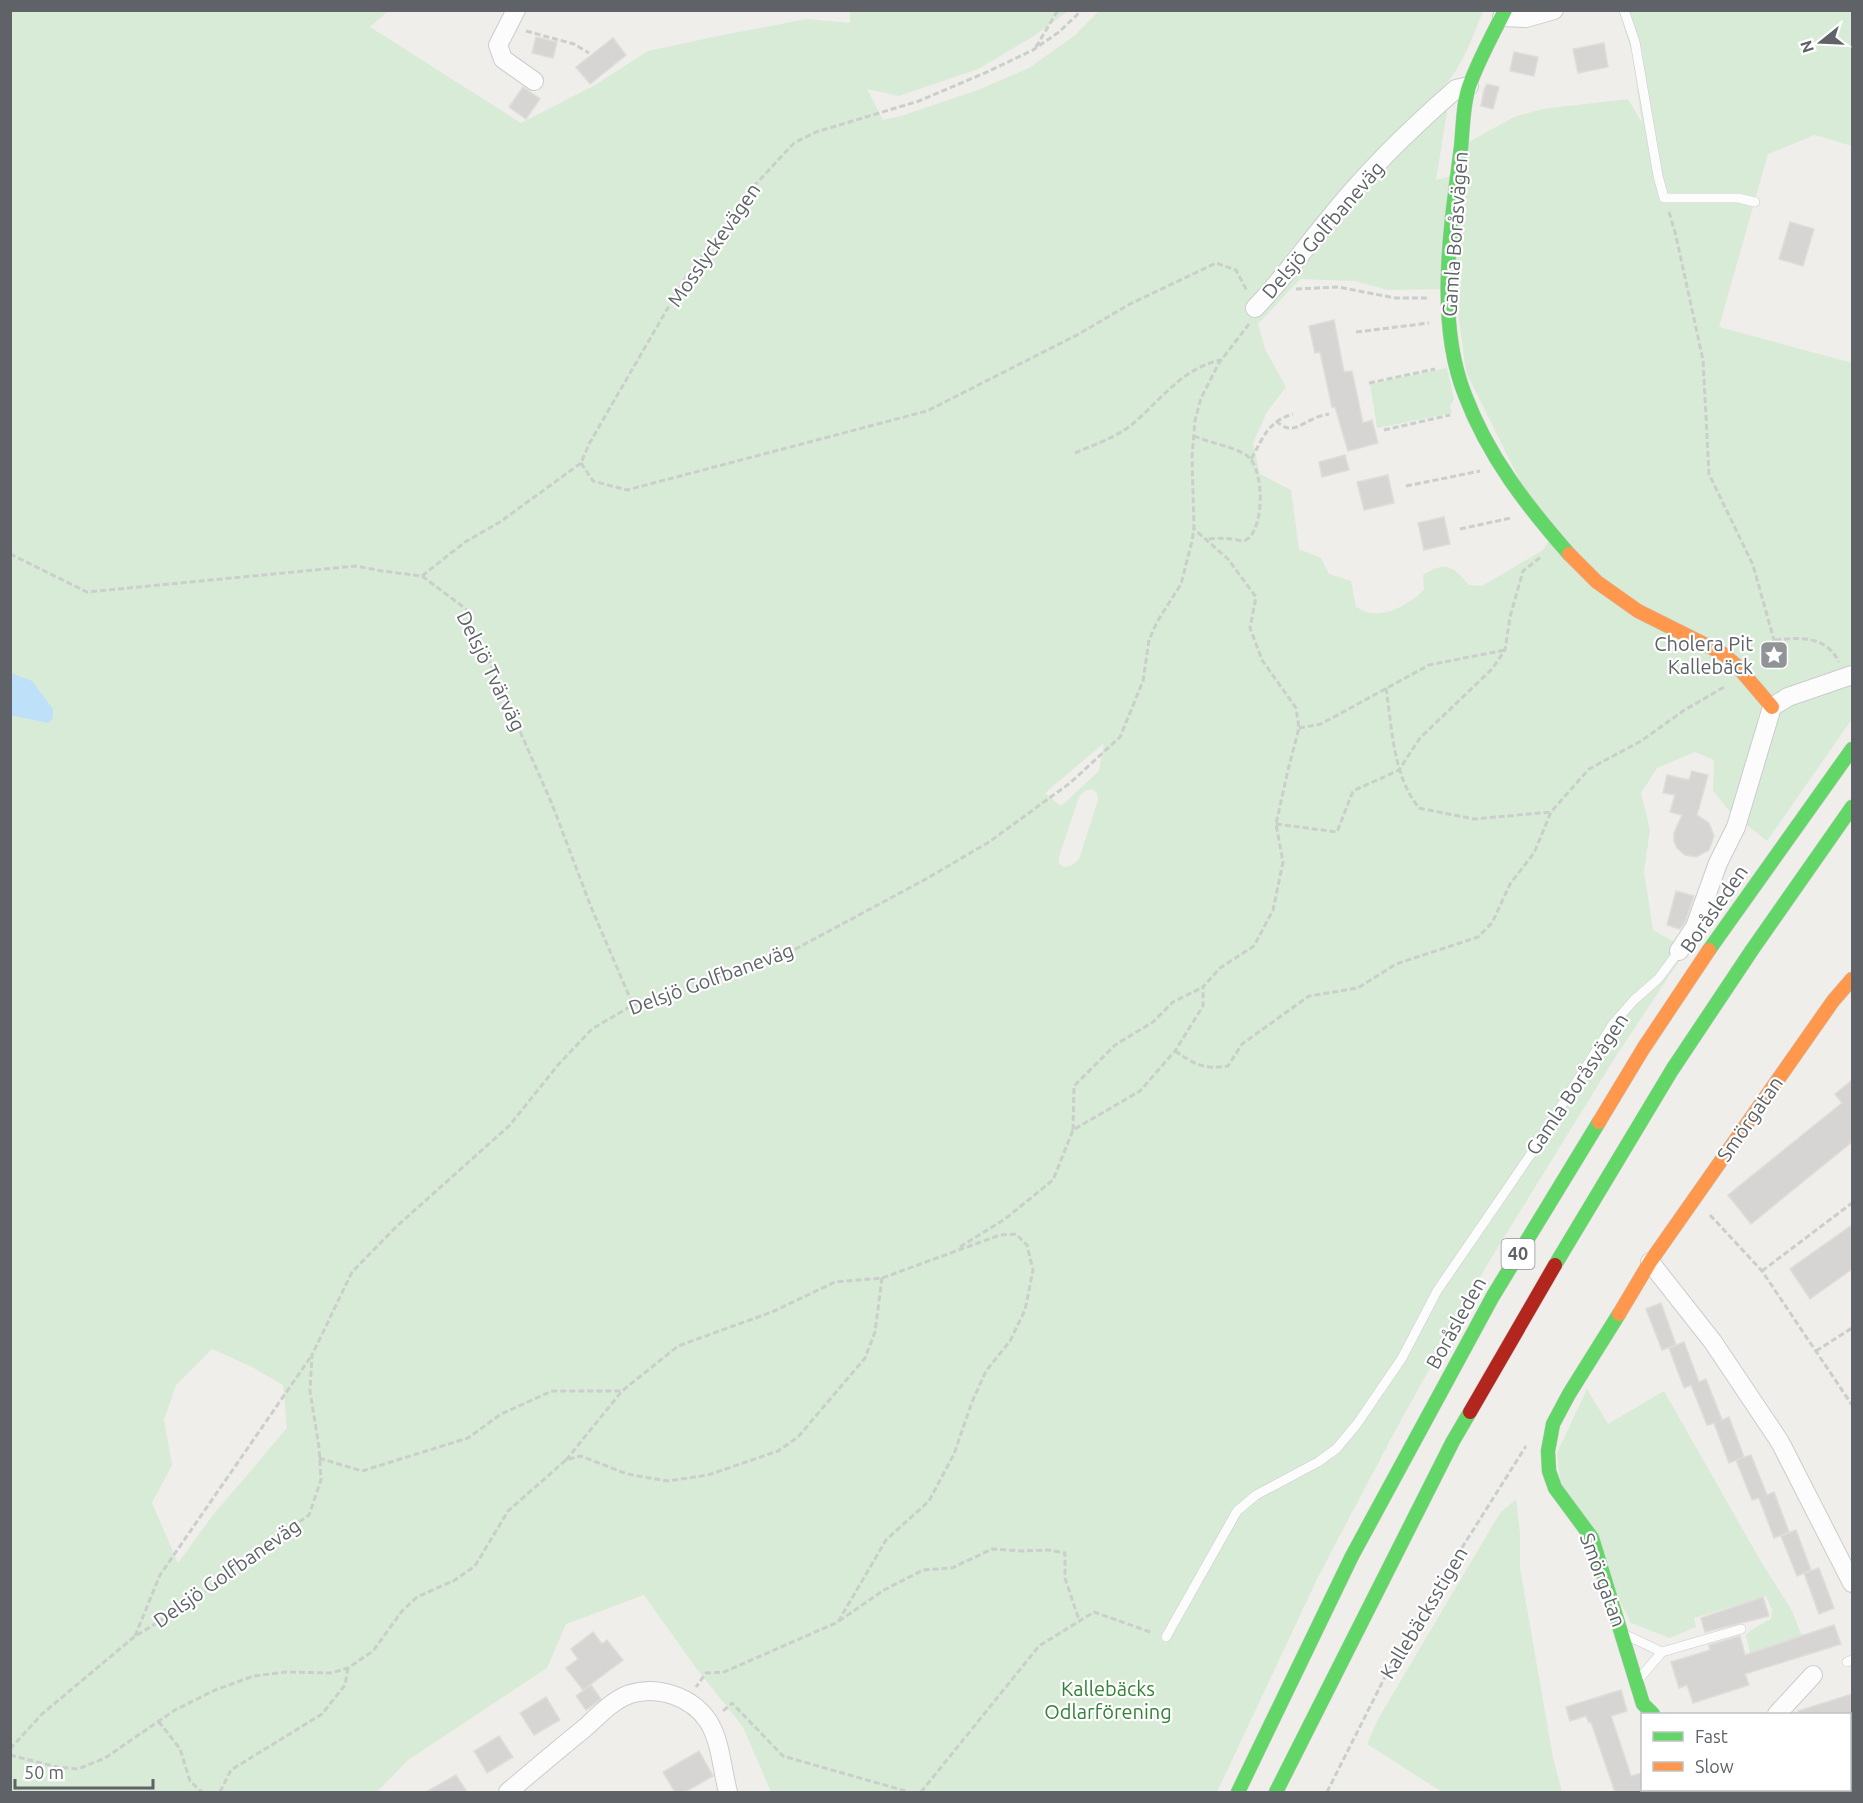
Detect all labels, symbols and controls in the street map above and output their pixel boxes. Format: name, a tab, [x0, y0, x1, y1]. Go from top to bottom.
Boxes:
north arrow	[1791, 12, 1851, 72]
text: N	[1796, 38, 1817, 55]
street label: Gamla Boråsvägen	[1437, 150, 1472, 317]
street label: Delsjö Golfbaneväg	[1257, 156, 1388, 303]
street label: Mosslyckevägen	[662, 179, 765, 311]
street label: Delsjö Tvärväg	[452, 607, 530, 734]
place label: Cholera Pit Kallebäck	[1654, 632, 1753, 678]
place icon: Cholera Pit Kallebäck	[1758, 639, 1790, 671]
street label: Boråsleden	[1675, 861, 1752, 957]
street label: Delsjö Golfbaneväg	[625, 938, 797, 1019]
street label: Gamla Boråsvägen	[1521, 1009, 1632, 1159]
street label: Smörgatan	[1712, 1072, 1787, 1166]
road number: 40	[1502, 1239, 1534, 1269]
street label: Boråsleden	[1421, 1273, 1490, 1373]
street label: Delsjö Golfbaneväg	[149, 1513, 305, 1632]
street label: Smörgatan	[1576, 1530, 1631, 1630]
street label: Kallebäcksstigen	[1375, 1543, 1472, 1683]
park label: Kallebäcks Odlarförening	[1044, 1677, 1172, 1723]
legend	[1641, 1713, 1851, 1791]
text: Fast	[1695, 1726, 1728, 1746]
scale bar	[15, 1752, 153, 1790]
text: Slow	[1695, 1756, 1734, 1776]
text: 50 m	[24, 1762, 64, 1782]

